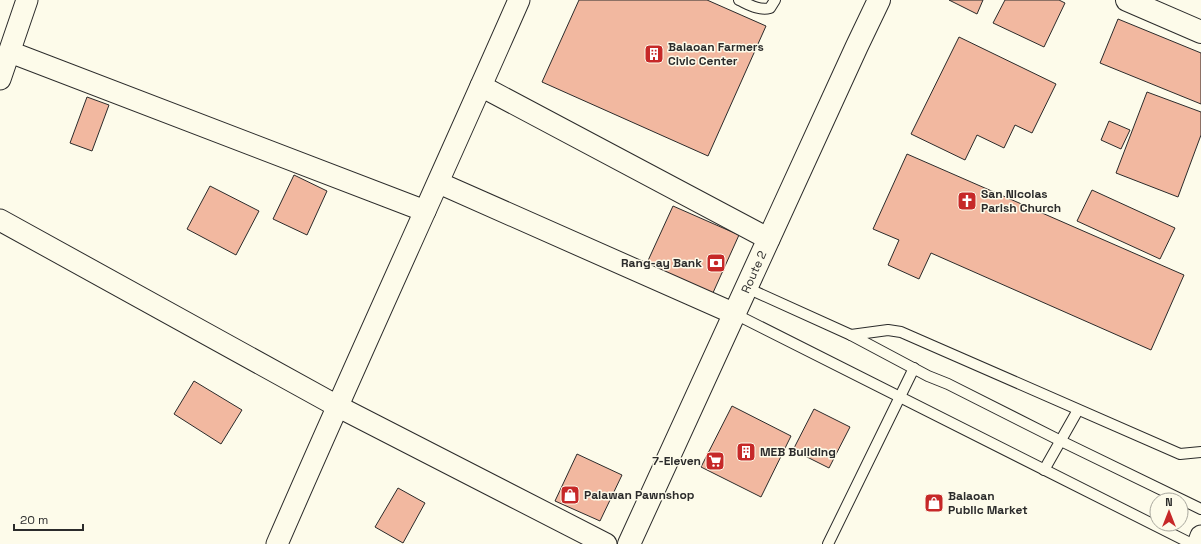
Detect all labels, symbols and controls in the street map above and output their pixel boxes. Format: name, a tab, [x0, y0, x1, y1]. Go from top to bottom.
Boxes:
place label: Balaoan Farmers Civic Center	[668, 39, 764, 69]
building icon: Balaoan Farmers Civic Center	[643, 43, 665, 65]
place label: San Nicolas Parish Church	[981, 186, 1061, 216]
church icon: San Nicolas Parish Church	[956, 190, 978, 212]
street label: Route 2	[738, 248, 770, 296]
bank icon: Rang-ay Bank	[705, 252, 727, 274]
place label: Rang-ay Bank	[621, 255, 702, 271]
building icon: MEB Building	[735, 441, 757, 463]
place label: MEB Building	[760, 444, 836, 460]
supermarket icon: 7-Eleven	[704, 450, 726, 472]
place label: 7-Eleven	[652, 453, 701, 469]
shop icon: Palawan Pawnshop	[559, 484, 581, 506]
place label: Palawan Pawnshop	[584, 487, 695, 503]
place label: Balaoan Public Market	[948, 488, 1028, 518]
shop icon: Balaoan Public Market	[923, 492, 945, 514]
north arrow	[1149, 492, 1189, 532]
text: N	[1165, 495, 1173, 509]
scale bar	[14, 506, 83, 532]
text: 20 m	[20, 512, 48, 528]

